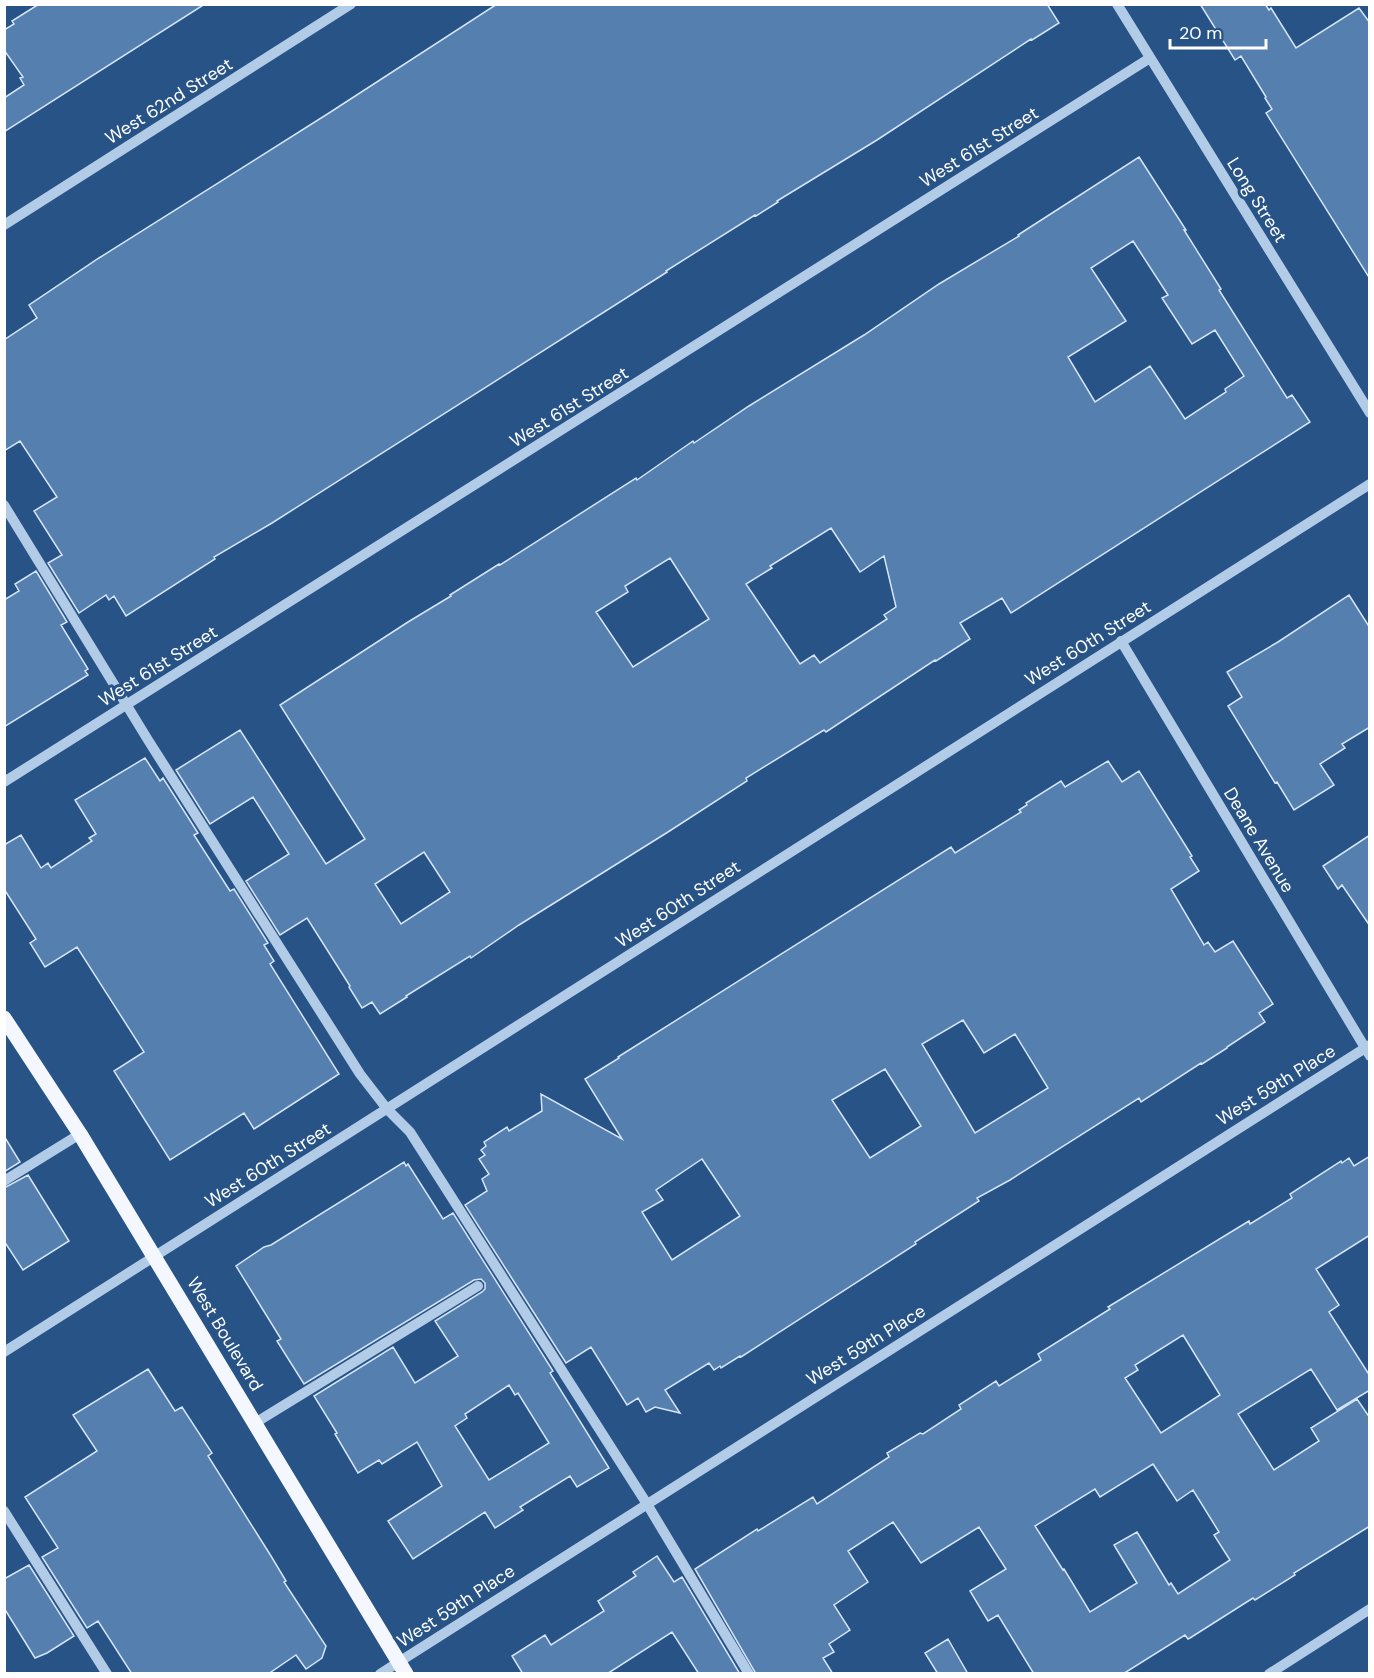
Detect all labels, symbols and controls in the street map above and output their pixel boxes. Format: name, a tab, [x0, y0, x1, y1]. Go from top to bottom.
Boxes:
scale bar	[1170, 12, 1266, 50]
text: 20 m	[1179, 21, 1222, 45]
street label: West 62nd Street	[101, 52, 237, 150]
street label: West 61st Street	[915, 101, 1043, 193]
street label: Long Street	[1221, 153, 1293, 247]
street label: West 61st Street	[505, 361, 633, 453]
street label: West 60th Street	[1021, 595, 1155, 691]
street label: West 61st Street	[94, 620, 222, 712]
street label: Deane Avenue	[1218, 783, 1300, 897]
street label: West 60th Street	[611, 855, 745, 953]
street label: West 59th Place	[1212, 1039, 1340, 1131]
street label: West 60th Street	[201, 1117, 335, 1213]
street label: West Boulevard	[181, 1272, 269, 1396]
street label: West 59th Place	[802, 1299, 930, 1391]
street label: West 59th Place	[392, 1559, 520, 1653]

